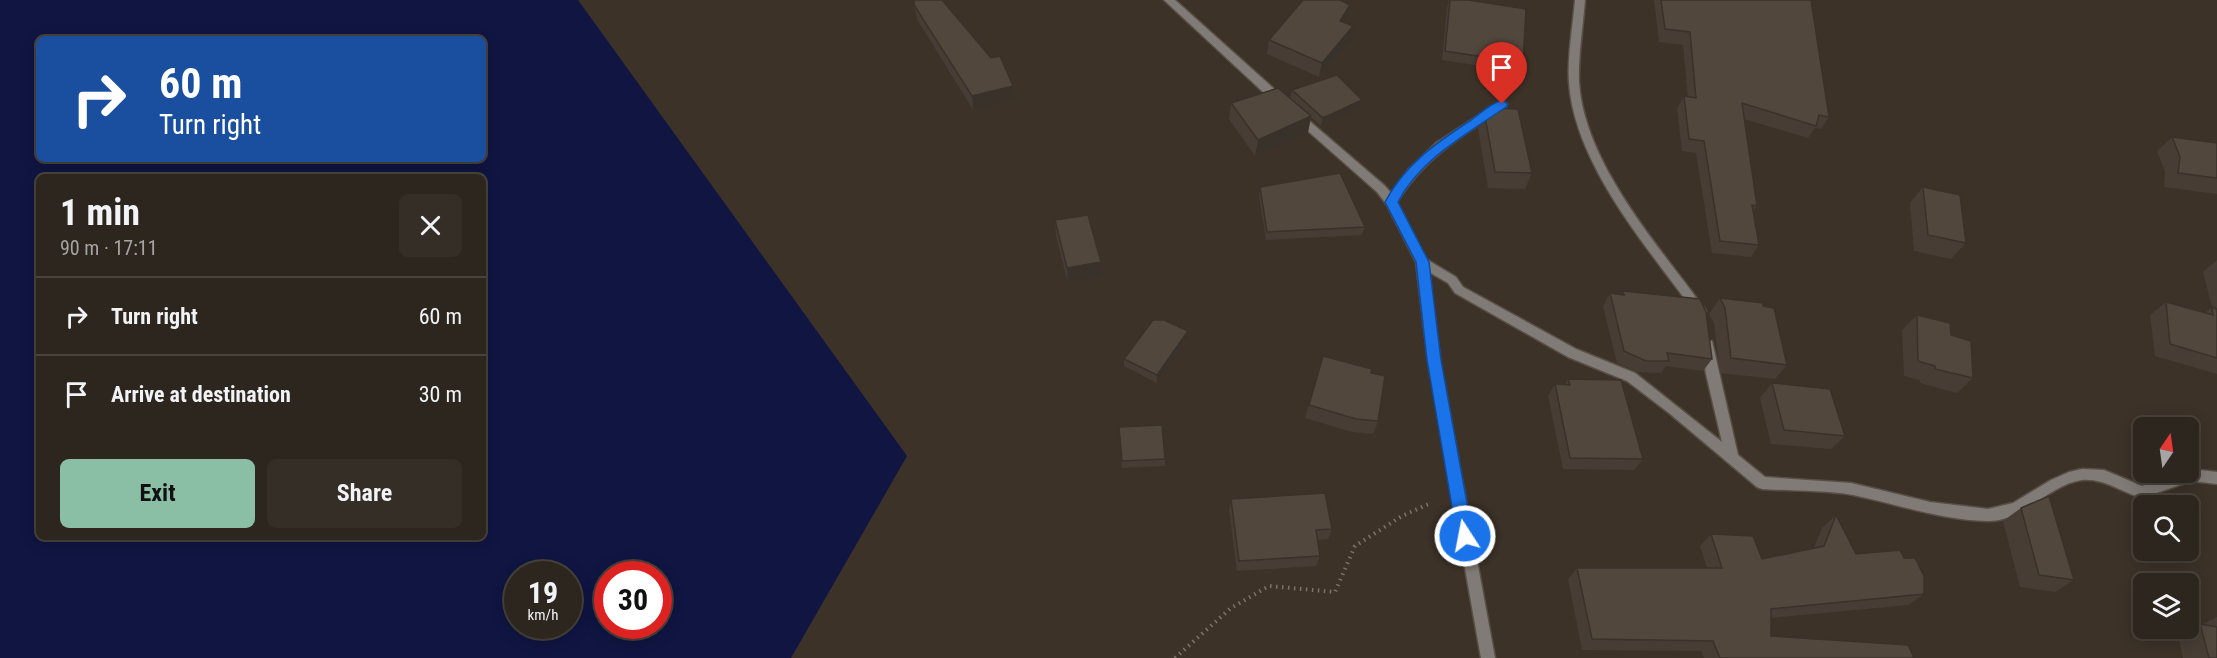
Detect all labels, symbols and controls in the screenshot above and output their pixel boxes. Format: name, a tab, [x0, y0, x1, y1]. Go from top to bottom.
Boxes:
pin	[1476, 42, 1527, 104]
icon: arrive	[1485, 51, 1518, 84]
text: 60 m	[159, 59, 242, 108]
icon: right	[60, 60, 138, 138]
text: Turn right	[159, 109, 261, 141]
text: 1 min	[60, 192, 140, 234]
button: close	[399, 194, 462, 257]
text: 90 m · 17:11	[60, 236, 158, 260]
icon: right	[60, 300, 93, 333]
text: Turn right	[111, 304, 198, 329]
text: 60 m	[419, 304, 462, 329]
icon: arrive	[60, 378, 93, 411]
text: Arrive at destination	[111, 382, 291, 407]
text: 30 m	[419, 382, 462, 407]
north arrow	[2133, 417, 2199, 483]
map controls	[2133, 417, 2199, 639]
button: Exit	[60, 459, 255, 528]
button: Share	[267, 459, 462, 528]
button: search	[2133, 495, 2199, 561]
position arrow	[1433, 504, 1497, 568]
speed limit sign: 30	[594, 561, 672, 639]
button: layers	[2133, 573, 2199, 639]
text: 19	[528, 575, 558, 610]
text: km/h	[528, 606, 558, 624]

